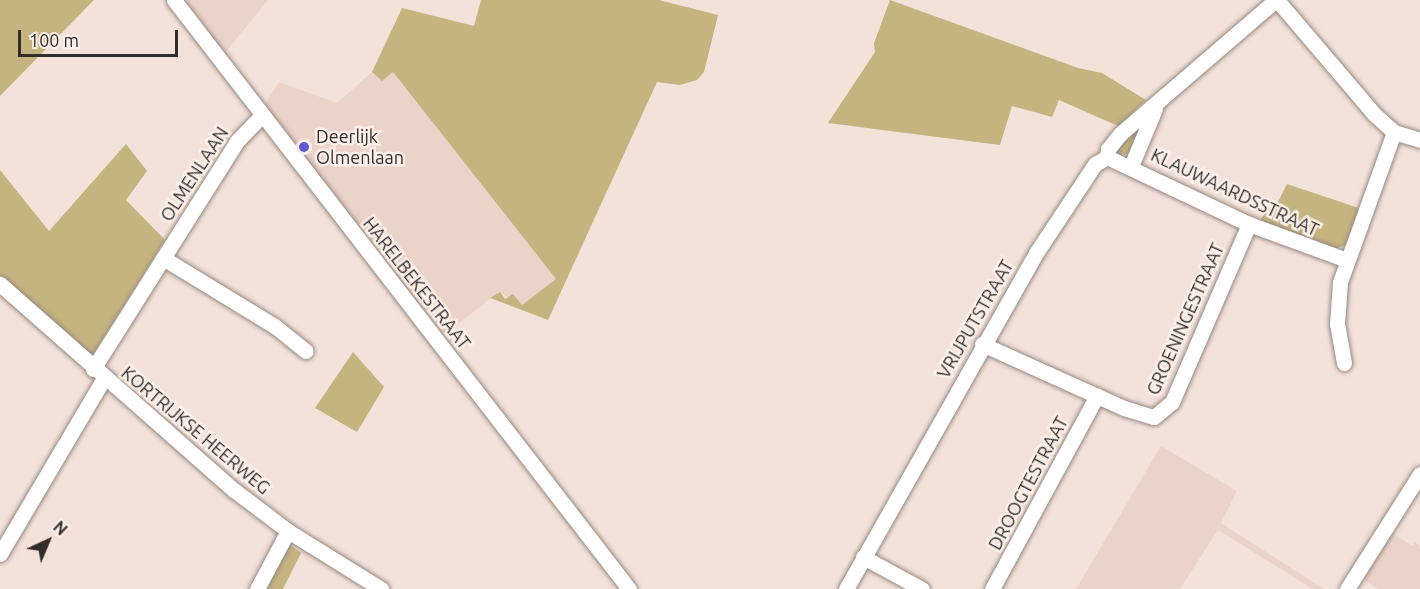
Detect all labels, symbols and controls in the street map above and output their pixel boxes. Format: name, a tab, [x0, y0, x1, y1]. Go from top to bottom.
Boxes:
scale bar	[21, 18, 182, 56]
text: 100 m	[29, 30, 79, 50]
street label: OLMENLAAN	[155, 123, 233, 225]
place label: Deerlijk Olmenlaan	[316, 126, 404, 168]
marker: Deerlijk Olmenlaan	[297, 140, 311, 154]
street label: KLAUWAARDSSTRAAT	[1148, 144, 1322, 240]
street label: HARELBEKESTRAAT	[359, 213, 475, 353]
street label: GROENINGESTRAAT	[1142, 240, 1228, 398]
street label: VRIJPUTSTRAAT	[932, 256, 1018, 382]
street label: KORTRIJKSE HEERWEG	[117, 362, 275, 498]
street label: DROOGTESTRAAT	[984, 413, 1072, 553]
north arrow	[18, 511, 78, 571]
text: N	[50, 517, 71, 539]

